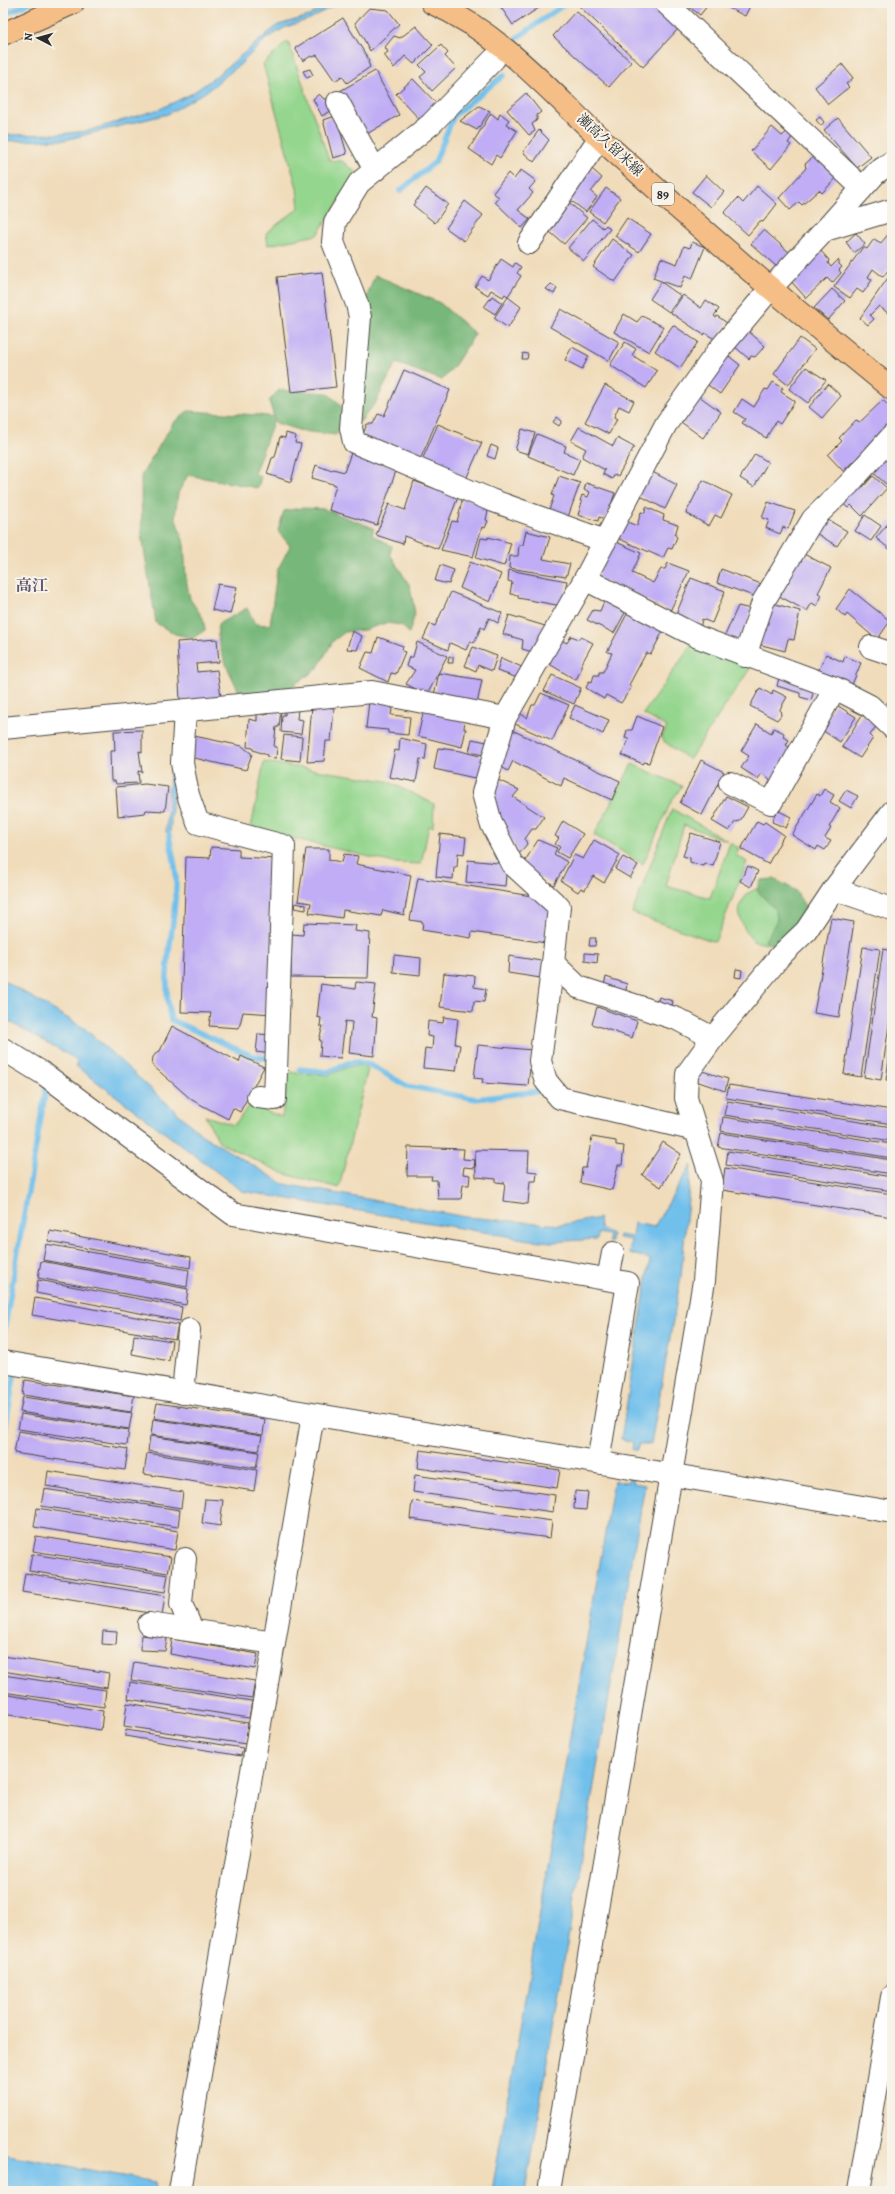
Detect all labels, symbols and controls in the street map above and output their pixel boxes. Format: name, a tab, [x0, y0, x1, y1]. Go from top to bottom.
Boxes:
north arrow	[18, 18, 58, 58]
text: N	[21, 32, 36, 42]
street label: 瀬高久留米線	[573, 109, 647, 181]
road number: 89	[652, 183, 674, 205]
district label: 高江	[16, 575, 48, 597]

